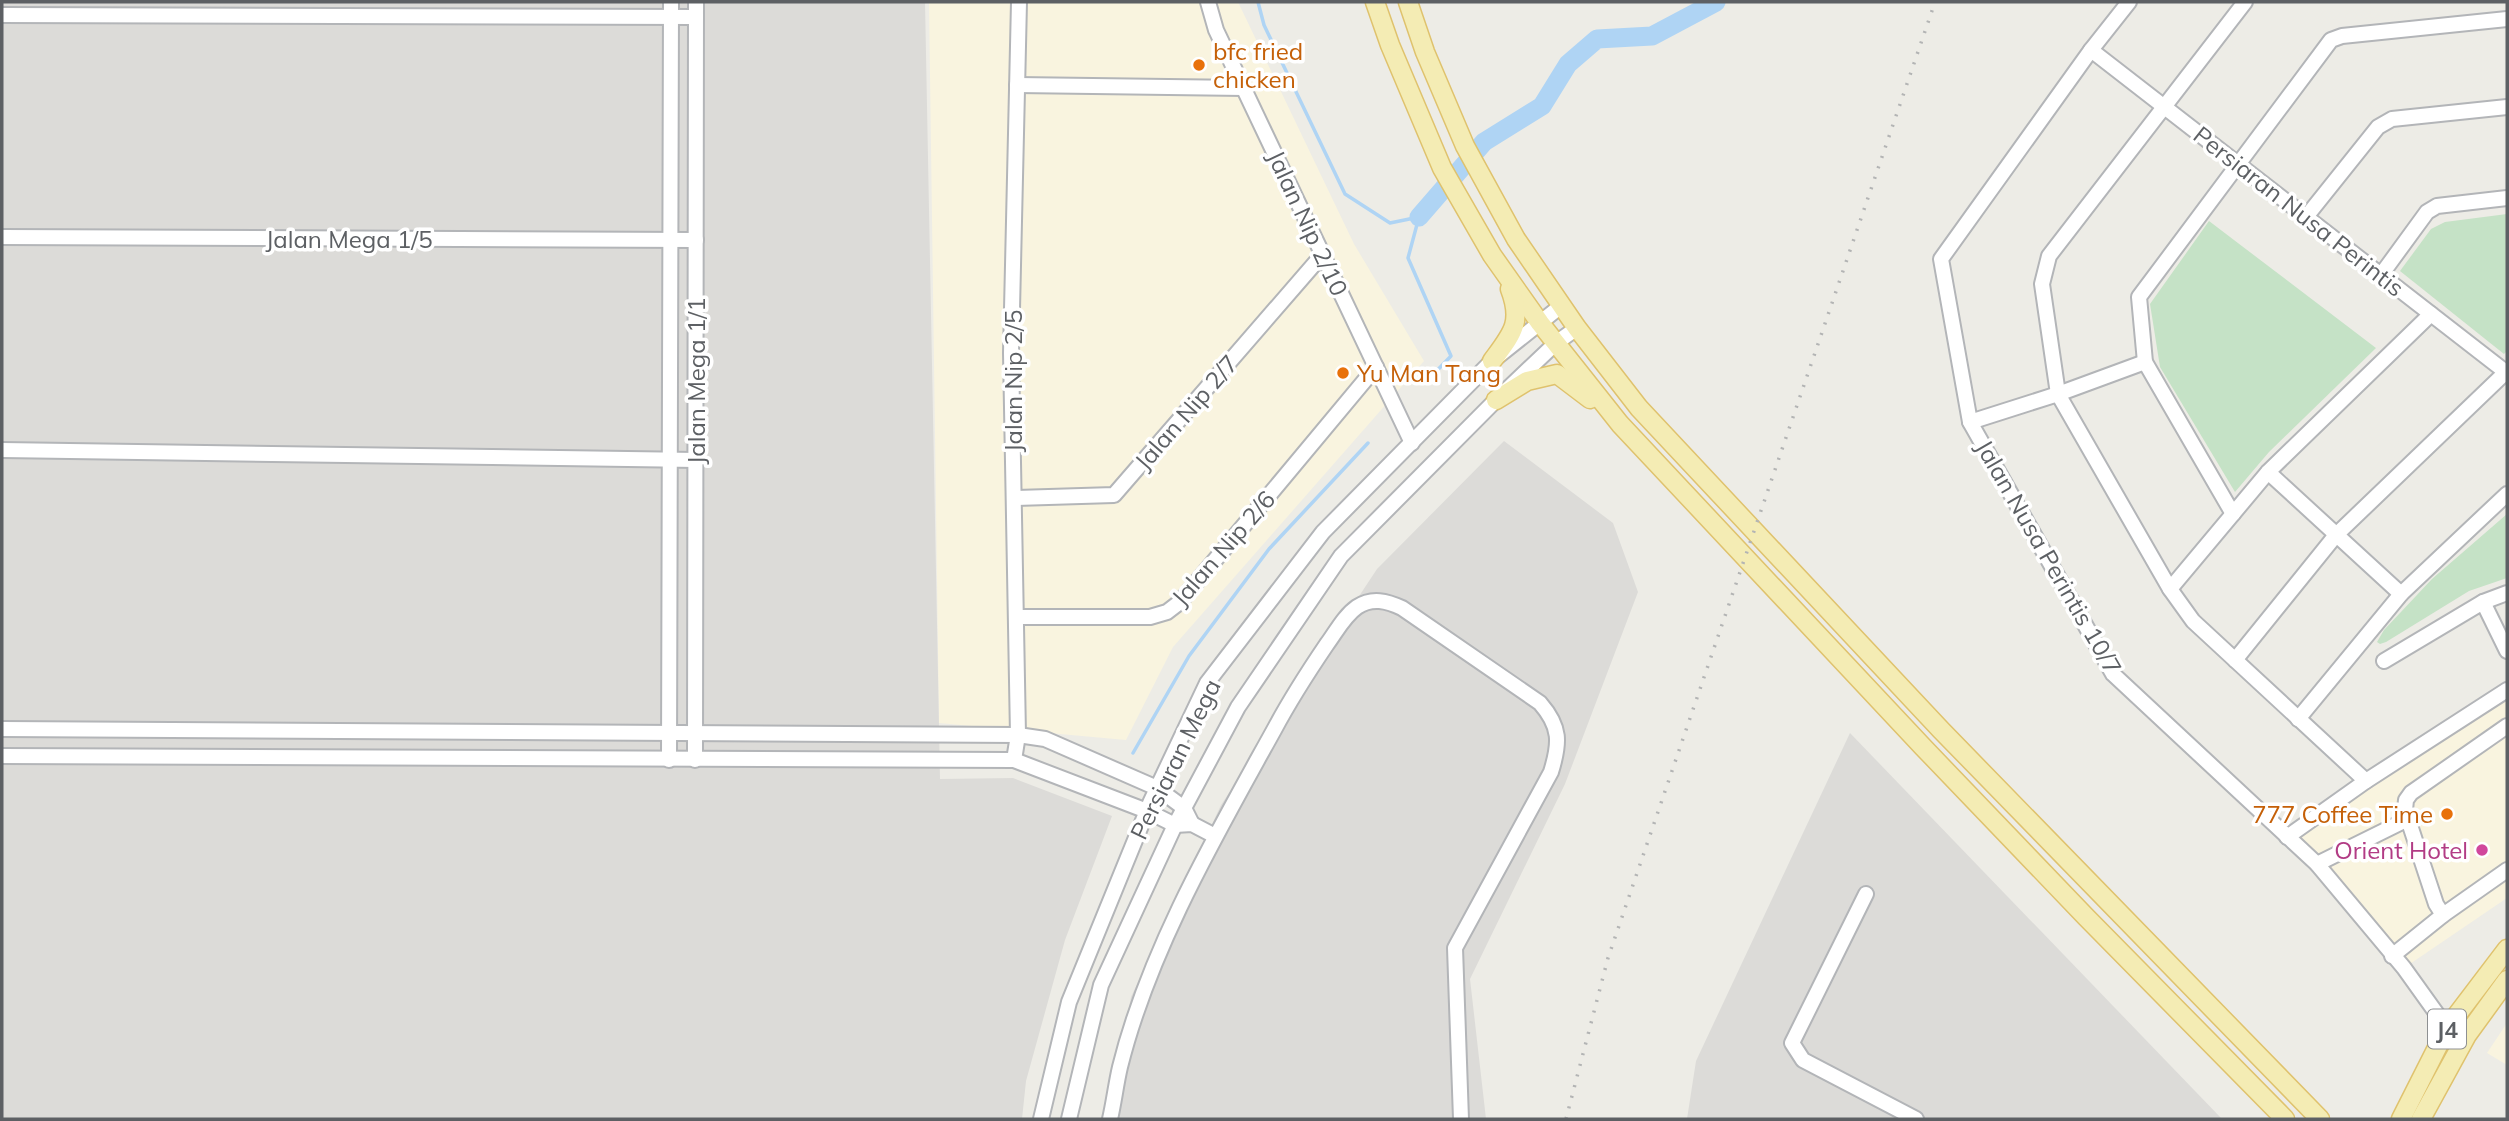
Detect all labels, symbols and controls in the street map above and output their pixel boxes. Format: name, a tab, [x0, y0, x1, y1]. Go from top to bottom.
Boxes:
place label: bfc fried chicken	[1213, 36, 1303, 94]
marker: bfc fried chicken	[1191, 57, 1207, 73]
street label: Persiaran Nusa Perintis	[2188, 119, 2410, 303]
street label: Jalan Nip 2/10	[1261, 145, 1355, 301]
street label: Jalan Mega 1/5	[265, 224, 433, 254]
street label: Jalan Mega 1/1	[681, 297, 711, 465]
street label: Jalan Nip 2/5	[998, 310, 1028, 452]
street label: Jalan Nip 2/7	[1128, 348, 1244, 476]
place label: Yu Man Tang	[1356, 358, 1501, 388]
marker: Yu Man Tang	[1335, 365, 1351, 381]
street label: Jalan Nusa Perintis 10/7	[1969, 434, 2129, 680]
street label: Jalan Nip 2/6	[1165, 484, 1281, 612]
street label: Persiaran Mega	[1123, 674, 1227, 844]
place label: 777 Coffee Time	[2252, 799, 2433, 829]
marker: 777 Coffee Time	[2439, 806, 2455, 822]
place label: Orient Hotel	[2334, 835, 2468, 865]
marker: Orient Hotel	[2474, 842, 2490, 858]
road number: J4	[2428, 1010, 2466, 1048]

